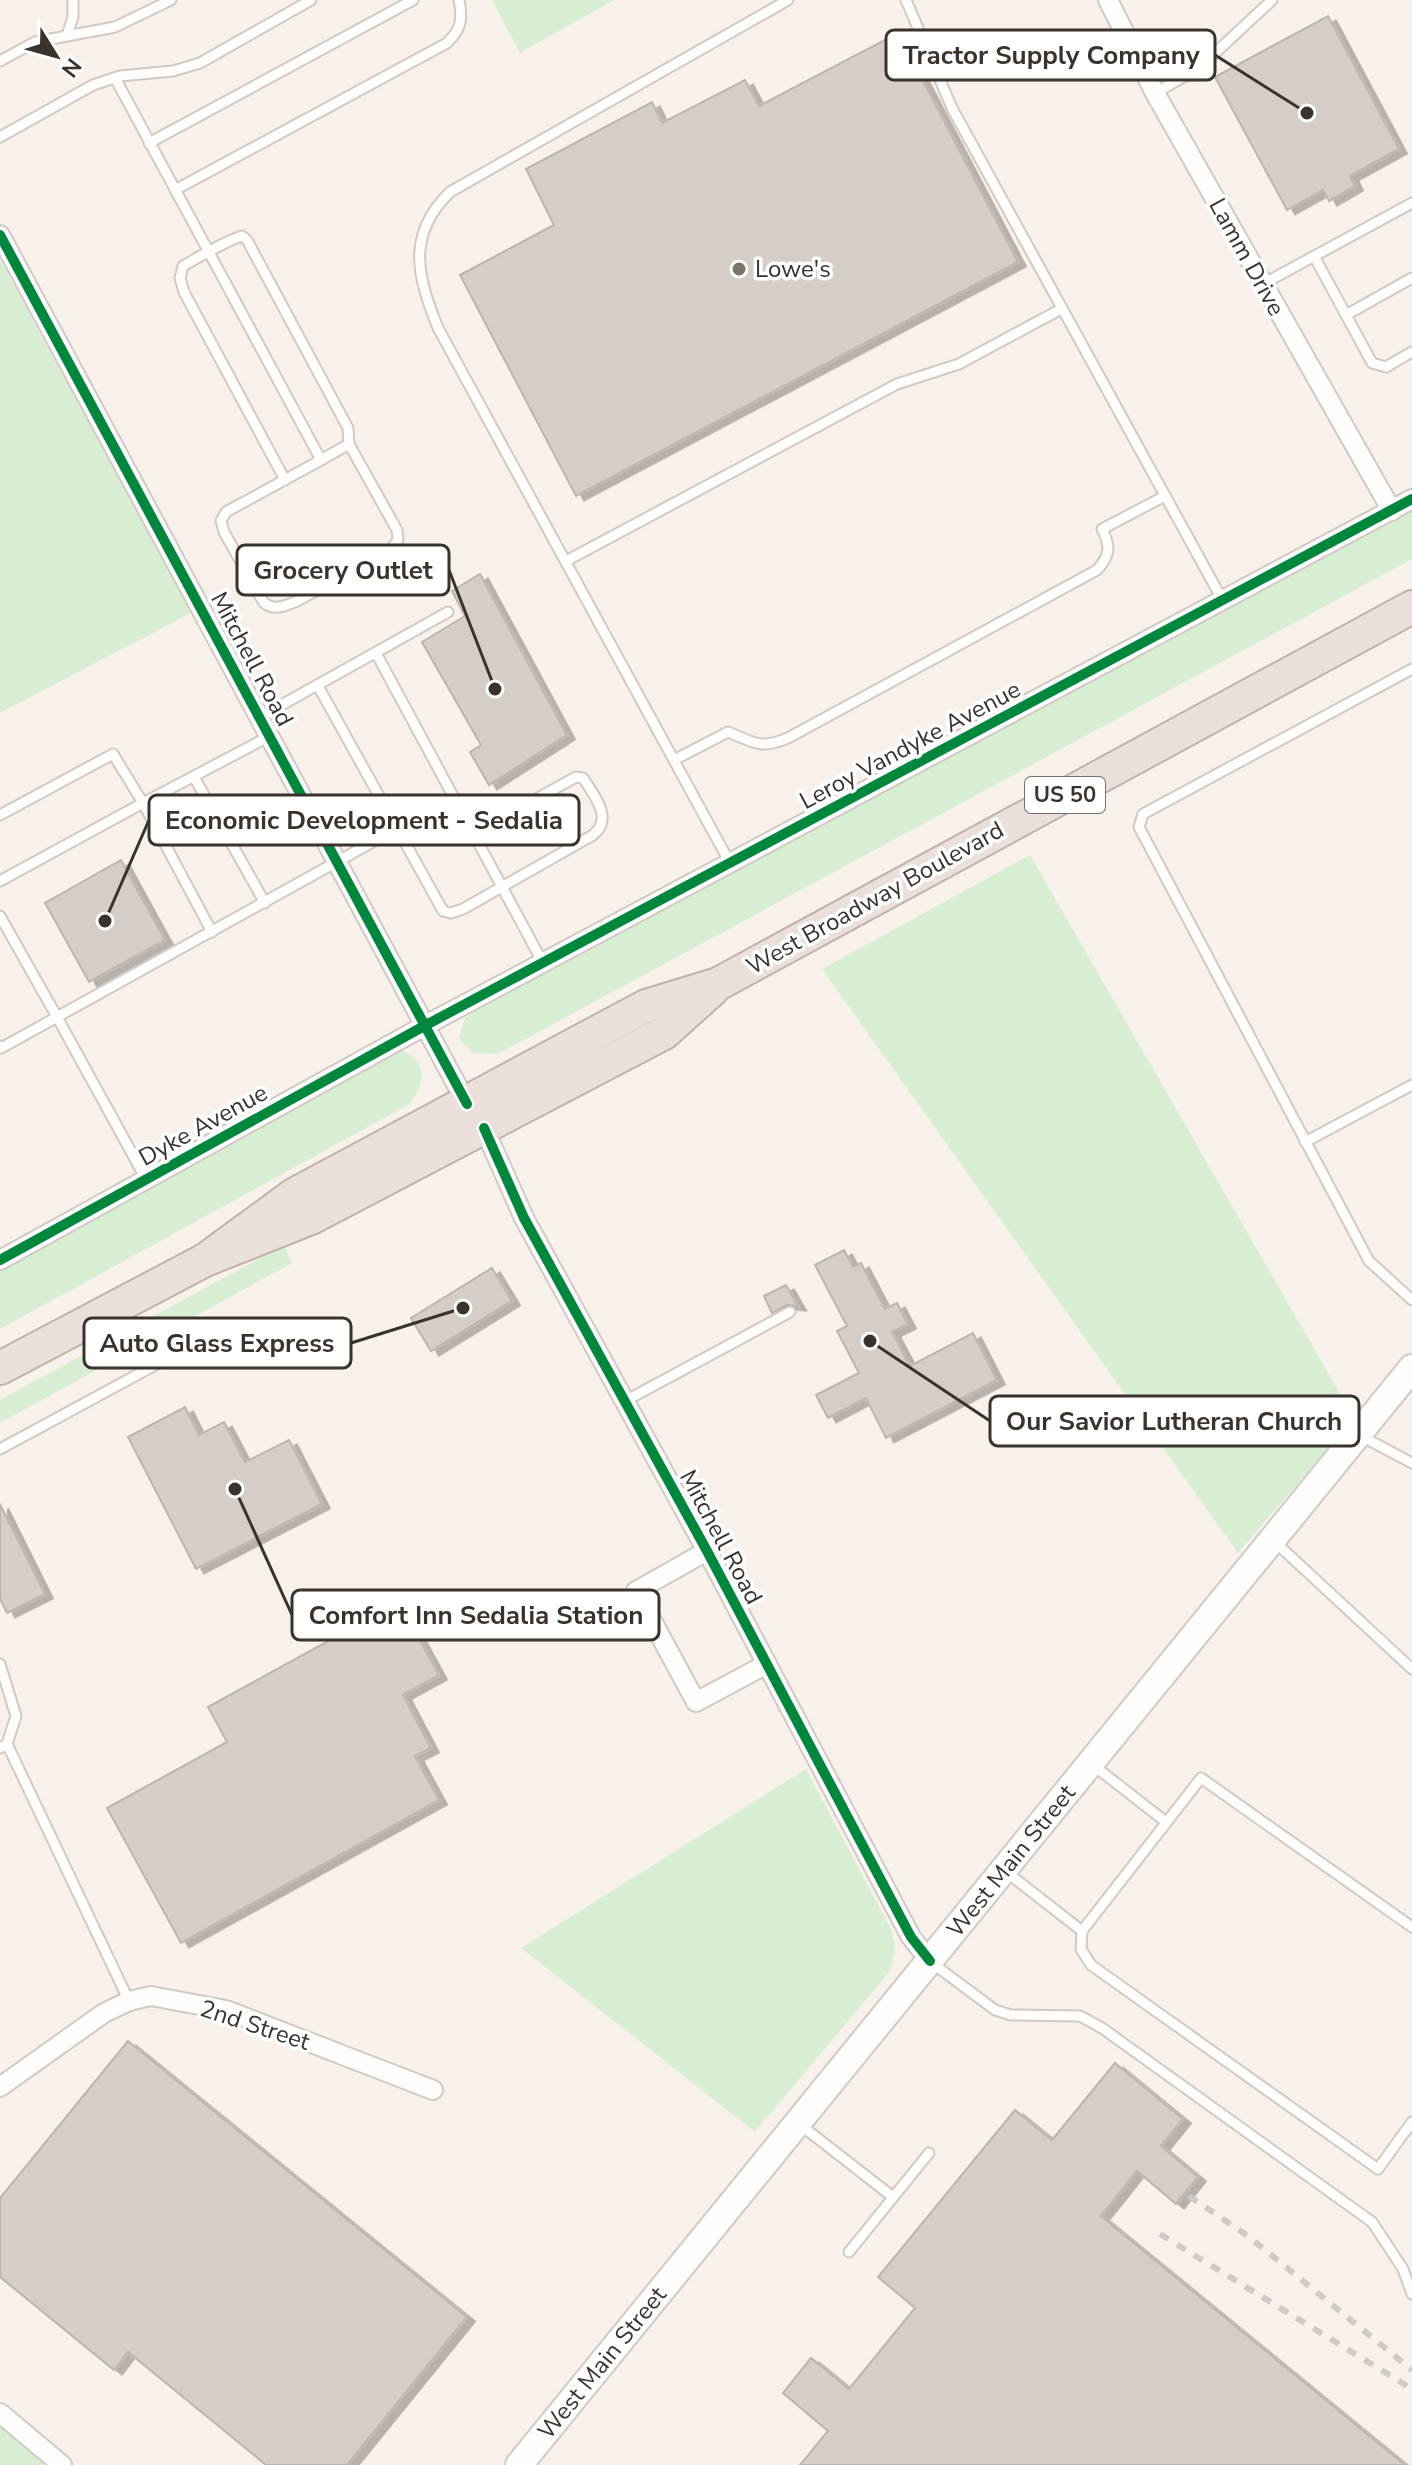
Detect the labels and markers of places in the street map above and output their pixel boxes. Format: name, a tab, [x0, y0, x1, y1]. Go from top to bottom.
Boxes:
callout: Tractor Supply Company	[886, 30, 1215, 80]
place label: Lowe's	[755, 253, 831, 285]
marker: Lowe's	[730, 260, 748, 278]
callout: Grocery Outlet	[237, 545, 449, 595]
callout: Economic Development - Sedalia	[149, 795, 579, 845]
callout: Auto Glass Express	[84, 1318, 351, 1368]
callout: Our Savior Lutheran Church	[990, 1396, 1359, 1446]
callout: Comfort Inn Sedalia Station	[292, 1590, 659, 1640]

